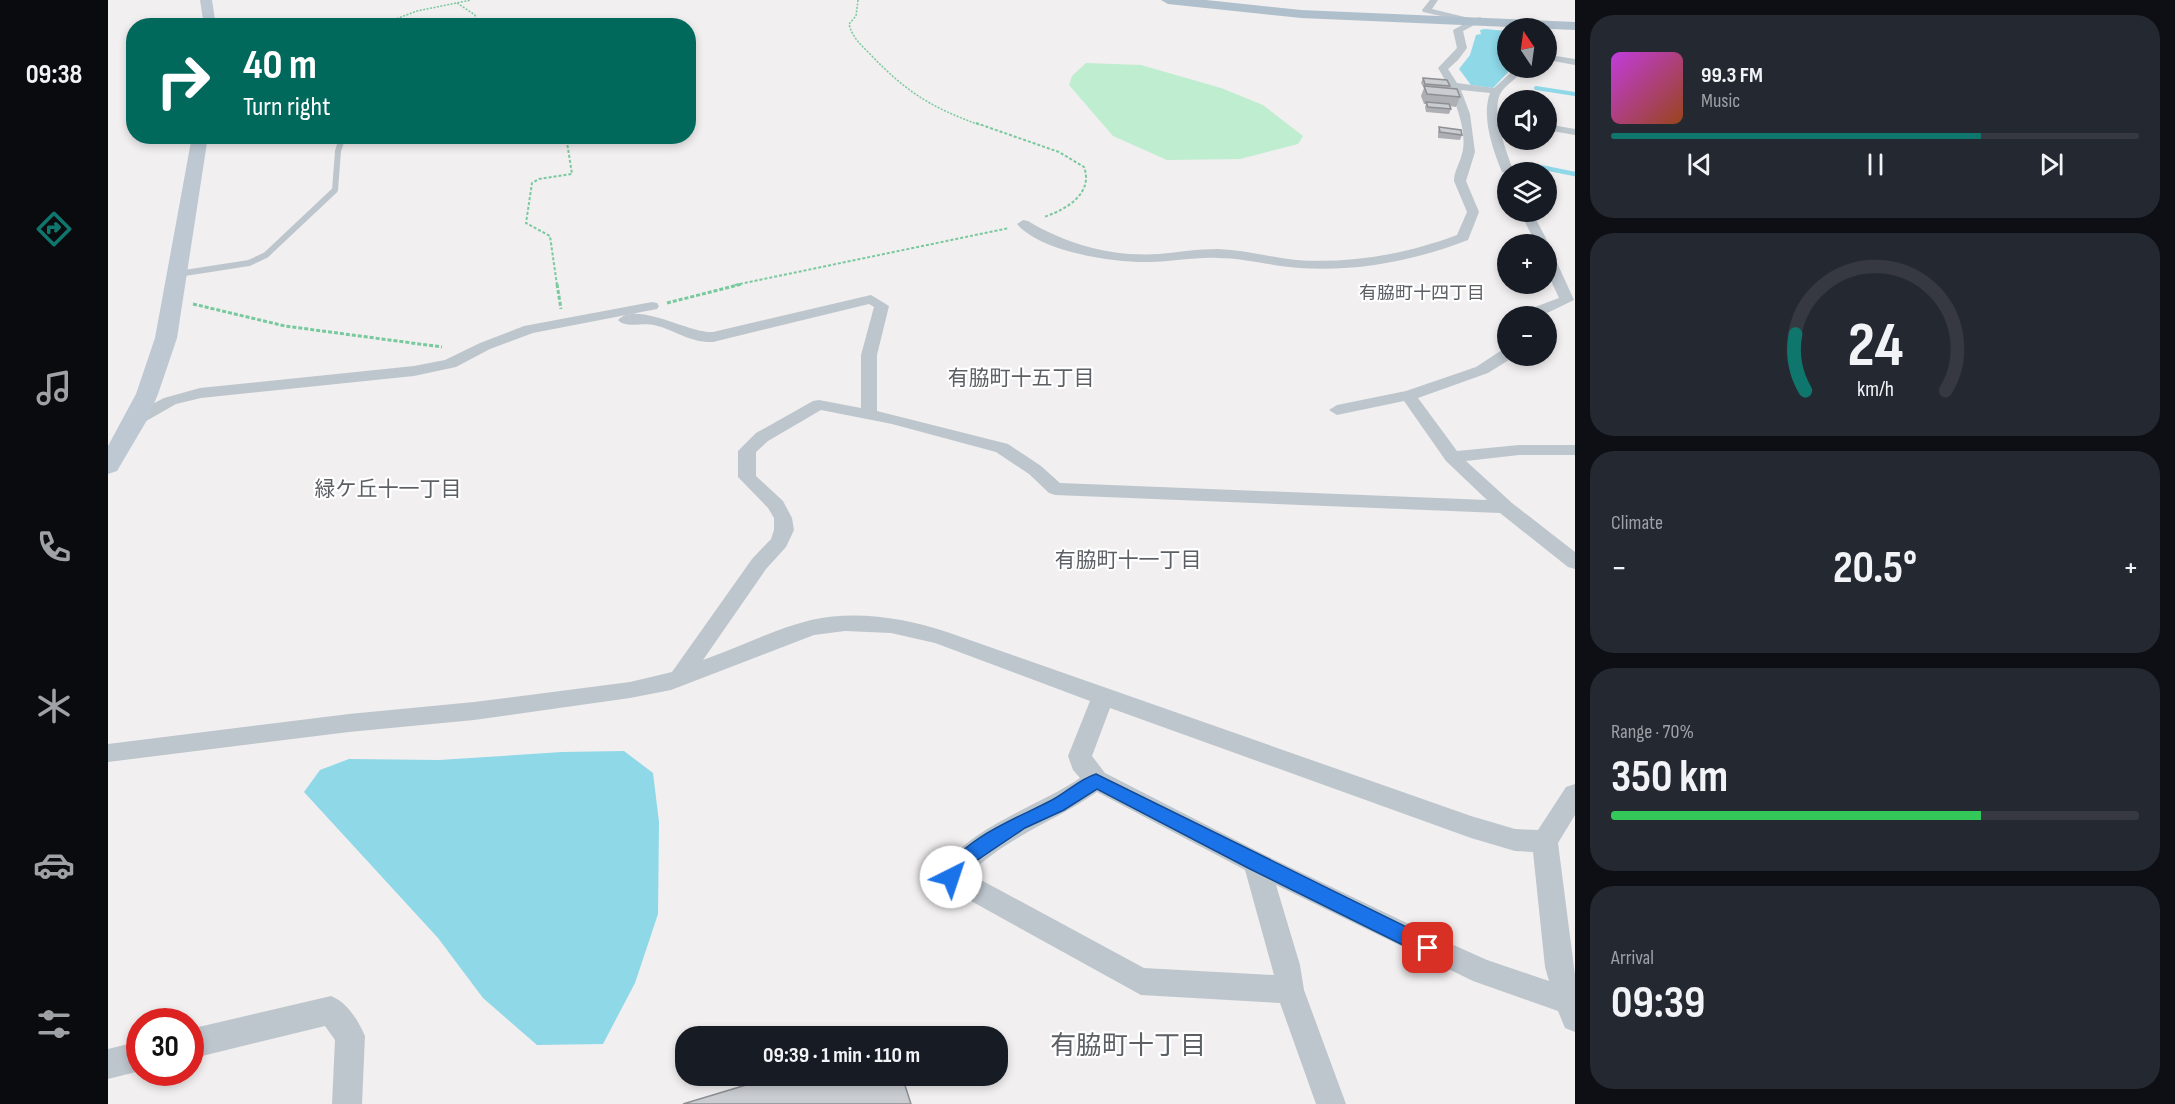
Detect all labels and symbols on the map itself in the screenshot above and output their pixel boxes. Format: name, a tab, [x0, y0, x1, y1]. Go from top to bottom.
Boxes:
north arrow	[1497, 18, 1557, 78]
district label: 有脇町十四丁目	[1359, 283, 1485, 304]
district label: 有脇町十五丁目	[948, 366, 1095, 391]
district label: 緑ケ丘十一丁目	[315, 477, 462, 502]
district label: 有脇町十一丁目	[1055, 548, 1202, 573]
position arrow	[919, 845, 983, 909]
pin	[1402, 922, 1453, 973]
speed limit sign: 30	[126, 1008, 204, 1086]
district label: 有脇町十丁目	[1050, 1031, 1206, 1062]

